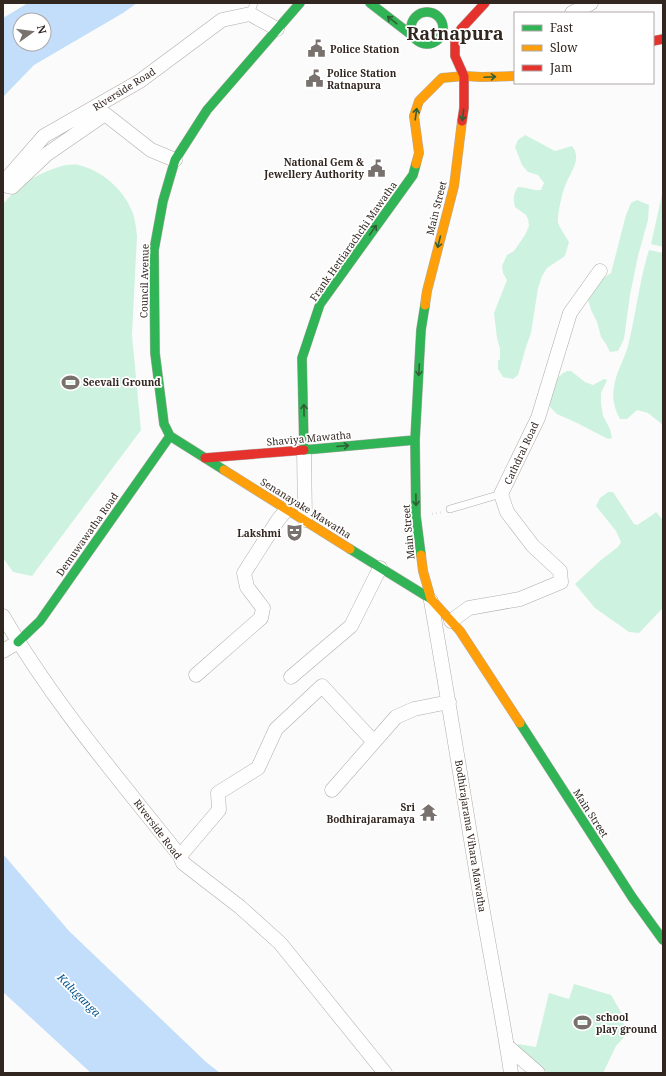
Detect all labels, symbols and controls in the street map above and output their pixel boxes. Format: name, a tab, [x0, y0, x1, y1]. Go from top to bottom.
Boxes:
north arrow	[12, 12, 52, 52]
legend	[514, 12, 654, 84]
one-way arrow	[386, 16, 397, 24]
text: Fast	[550, 19, 573, 36]
district label: Ratnapura	[406, 21, 504, 45]
text: N	[34, 23, 51, 36]
public building icon: Police Station	[307, 39, 327, 59]
text: Slow	[550, 39, 578, 56]
place label: Police Station	[330, 42, 400, 56]
text: Jam	[549, 59, 572, 76]
street label: Riverside Road	[90, 64, 158, 114]
place label: Police Station Ratnapura	[327, 66, 397, 92]
public building icon: Police Station Ratnapura	[304, 69, 324, 89]
one-way arrow	[483, 73, 496, 81]
one-way arrow	[412, 108, 420, 121]
one-way arrow	[460, 108, 467, 121]
place label: National Gem & Jewellery Authority	[263, 155, 364, 181]
public building icon: National Gem & Jewellery Authority	[367, 158, 387, 178]
street label: Frank Hettiarachchi Mawatha	[306, 178, 400, 304]
street label: Main Street	[423, 179, 450, 236]
one-way arrow	[369, 225, 377, 236]
one-way arrow	[435, 236, 443, 249]
street label: Council Avenue	[136, 244, 152, 318]
one-way arrow	[415, 363, 422, 376]
sports icon: Seevali Ground	[60, 372, 80, 392]
place label: Seevali Ground	[83, 375, 161, 389]
one-way arrow	[300, 404, 307, 417]
street label: Cathdral Road	[500, 419, 542, 487]
street label: Shaviya Mawatha	[266, 427, 352, 449]
one-way arrow	[336, 443, 349, 450]
street label: Senanayake Mawatha	[258, 474, 354, 542]
street label: Demuwawatha Road	[53, 489, 121, 579]
one-way arrow	[412, 493, 420, 506]
street label: Main Street	[399, 503, 417, 560]
theatre icon: Lakshmi	[284, 523, 304, 543]
place label: Lakshmi	[237, 526, 281, 540]
street label: Bodhirajarama Vihara Mawatha	[452, 759, 490, 914]
street label: Main Street	[570, 786, 612, 840]
street label: Riverside Road	[131, 796, 185, 862]
place label: Sri Bodhirajaramaya	[327, 800, 415, 826]
temple icon: Sri Bodhirajaramaya	[418, 803, 438, 823]
water label: Kaluganga	[54, 969, 105, 1020]
place label: school play ground	[596, 1010, 657, 1036]
sports icon: school play ground	[573, 1013, 593, 1033]

